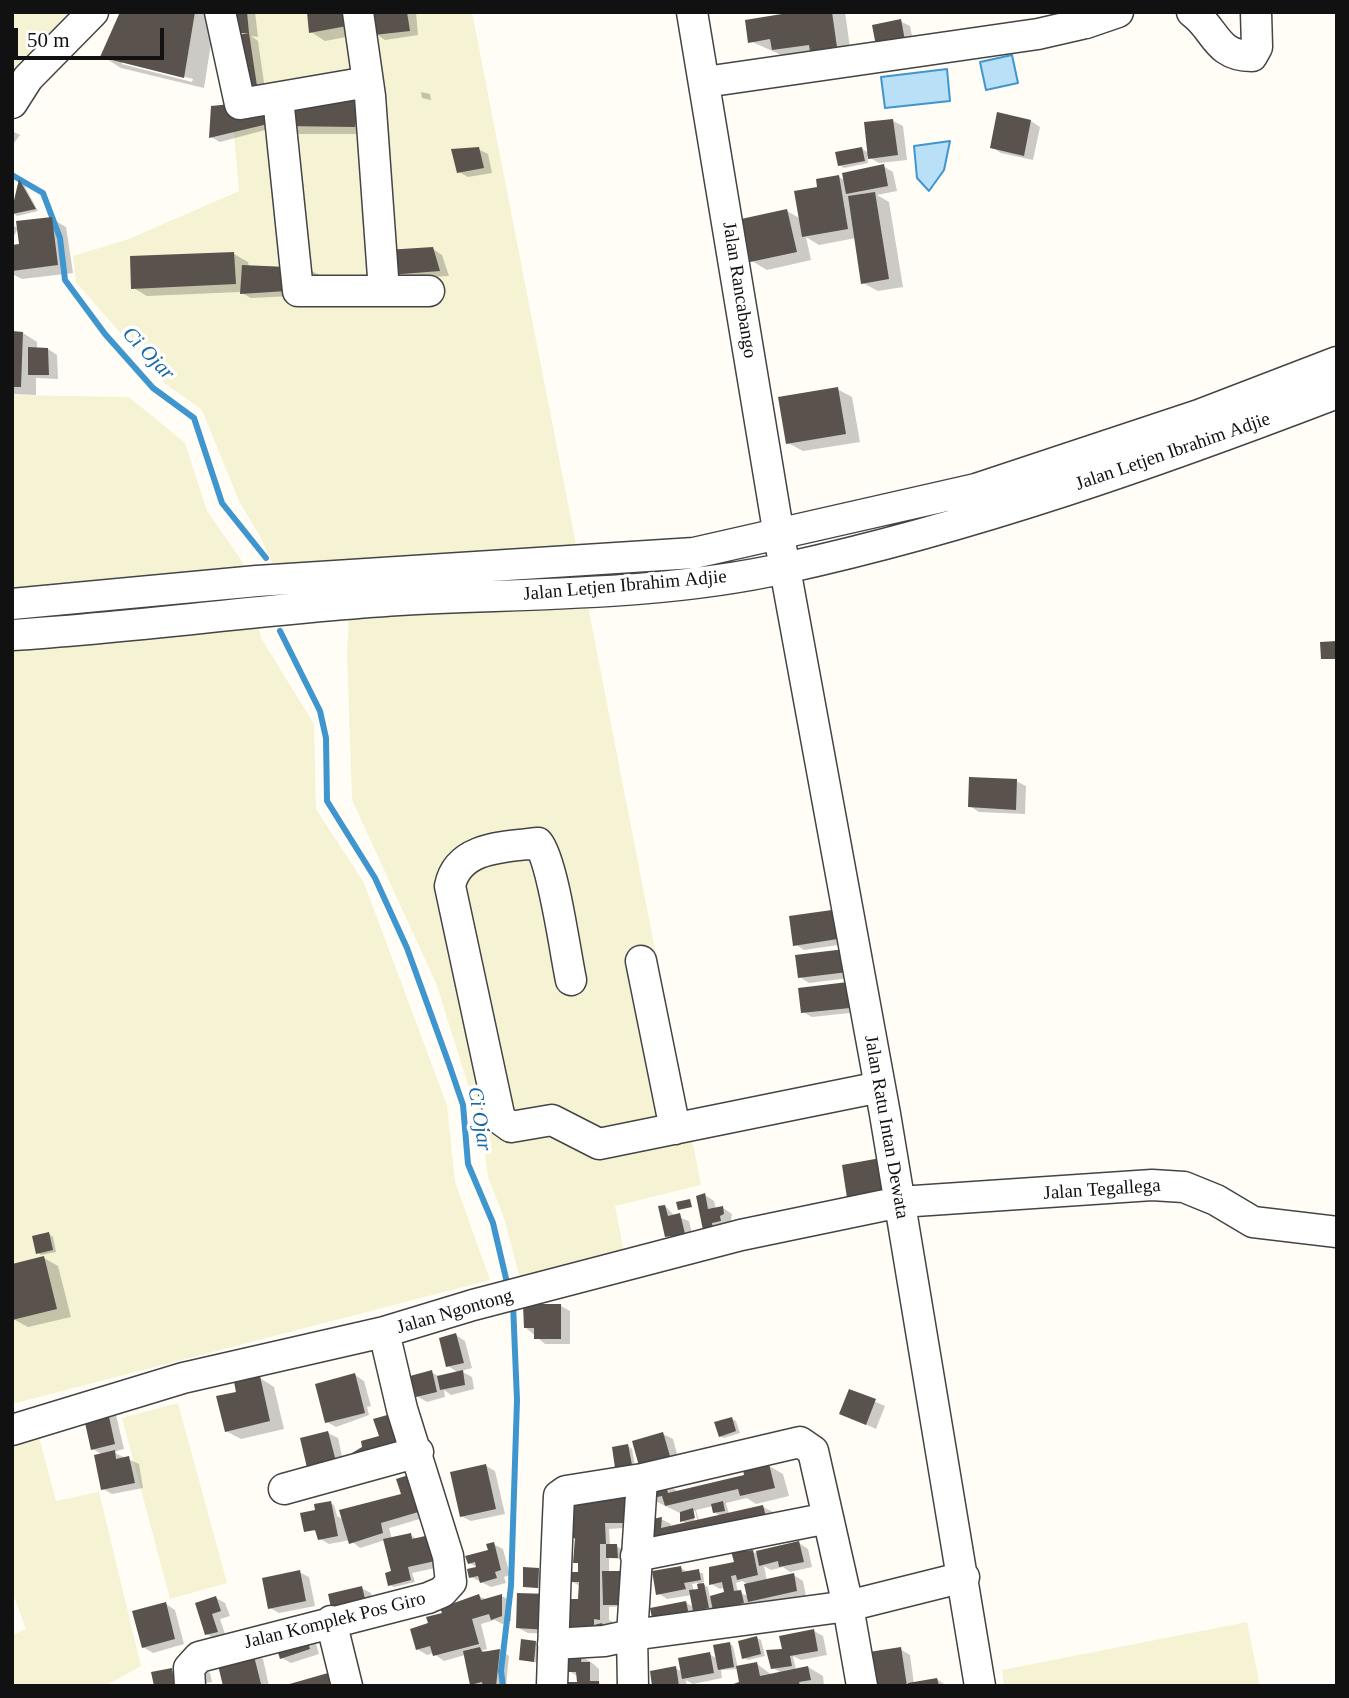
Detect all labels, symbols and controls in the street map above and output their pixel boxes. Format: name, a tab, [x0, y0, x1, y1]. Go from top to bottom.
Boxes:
scale bar	[18, 14, 168, 58]
text: 50 m	[27, 28, 70, 52]
street label: Jalan Rancabango	[717, 220, 761, 360]
water label: Ci Ojar	[116, 322, 180, 386]
street label: Jalan Letjen Ibrahim Adjie	[1073, 408, 1273, 496]
street label: Jalan Letjen Ibrahim Adjie	[522, 566, 728, 606]
street label: Jalan Ratu Intan Dewata	[859, 1033, 913, 1221]
water label: Ci Ojar	[461, 1085, 497, 1153]
street label: Jalan Tegallega	[1043, 1175, 1161, 1205]
street label: Jalan Ngontong	[394, 1285, 516, 1339]
street label: Jalan Komplek Pos Giro	[242, 1587, 428, 1655]

